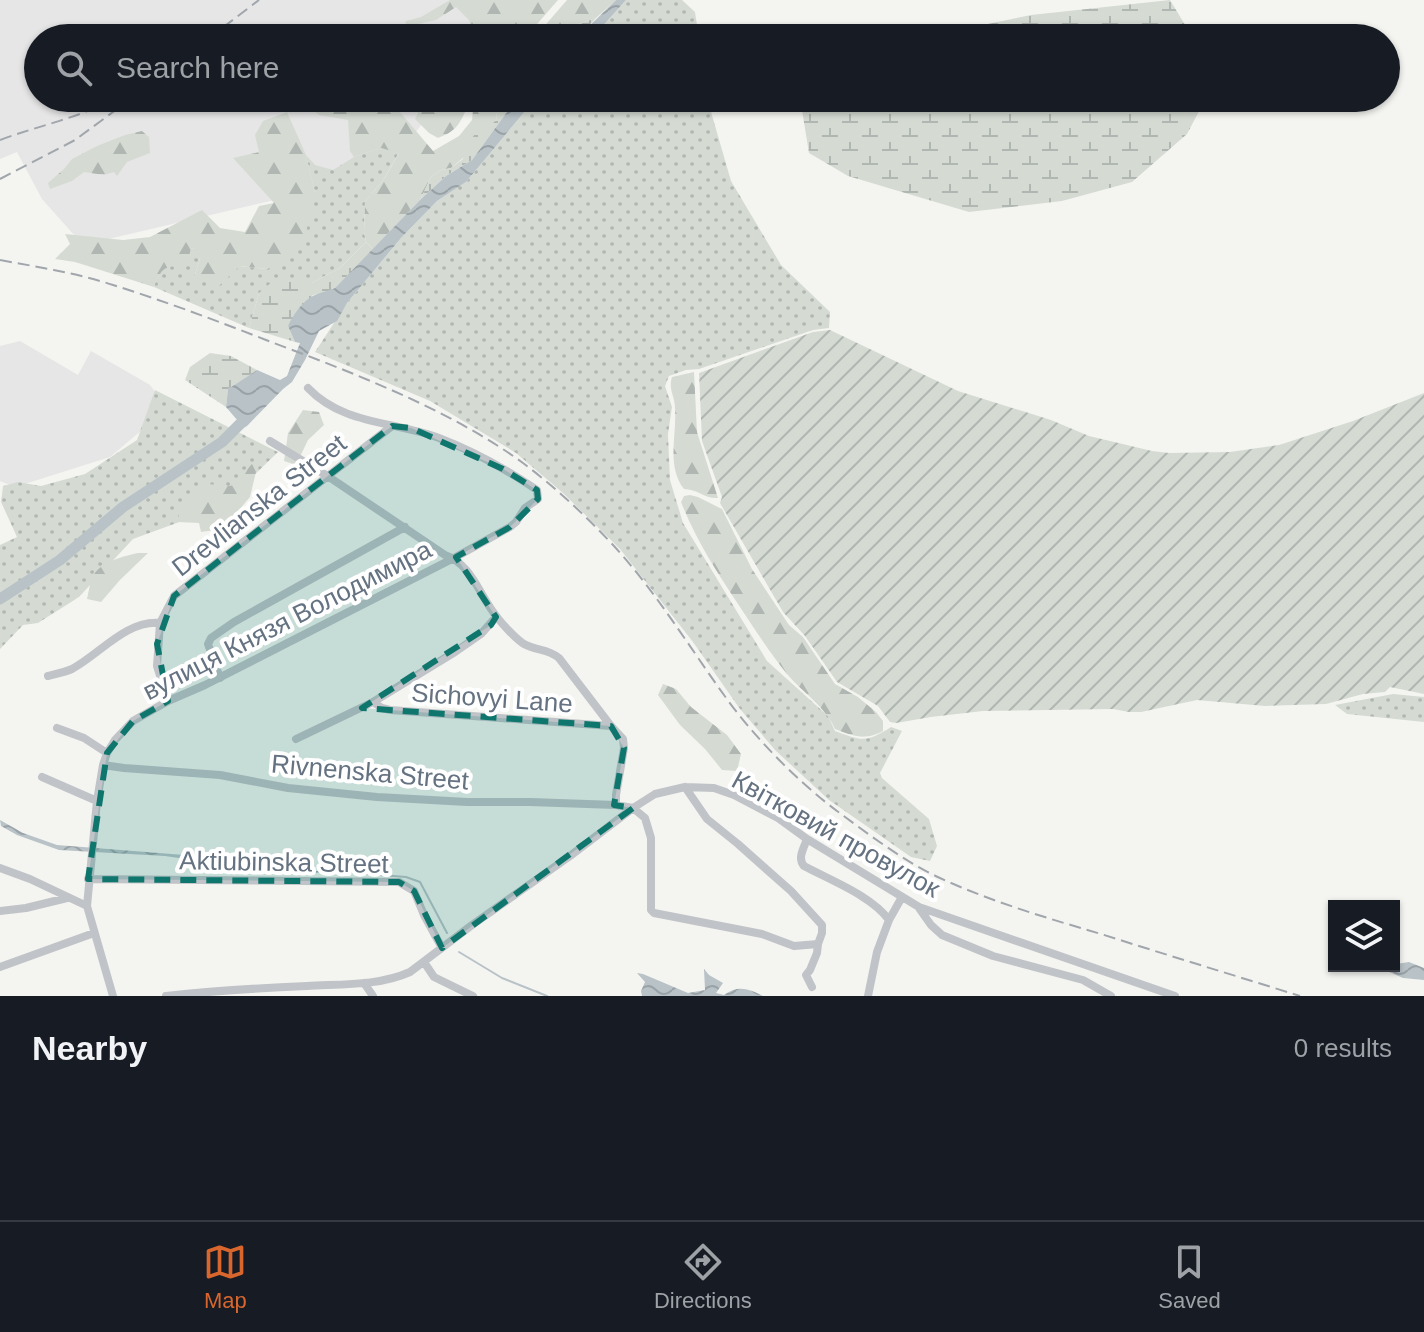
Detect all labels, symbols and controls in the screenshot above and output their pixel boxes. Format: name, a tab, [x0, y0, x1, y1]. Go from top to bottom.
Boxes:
search box	[24, 24, 1400, 112]
icon: search	[52, 46, 96, 90]
text: Search here	[116, 51, 279, 84]
street label: Drevlianska Street	[166, 427, 353, 582]
street label: вулиця Князя Володимира	[138, 534, 437, 706]
street label: Sichovyi Lane	[410, 677, 574, 719]
street label: Rivnenska Street	[270, 748, 471, 796]
street label: Квітковий провулок	[727, 764, 946, 904]
street label: Aktiubinska Street	[179, 845, 390, 879]
map controls	[1328, 900, 1400, 972]
button: layers	[1328, 900, 1400, 972]
text: Nearby	[32, 1029, 147, 1067]
text: 0 results	[1294, 1033, 1392, 1063]
tab: Map	[203, 1240, 247, 1314]
tab: Directions	[654, 1240, 752, 1314]
tab: Saved	[1158, 1240, 1221, 1314]

